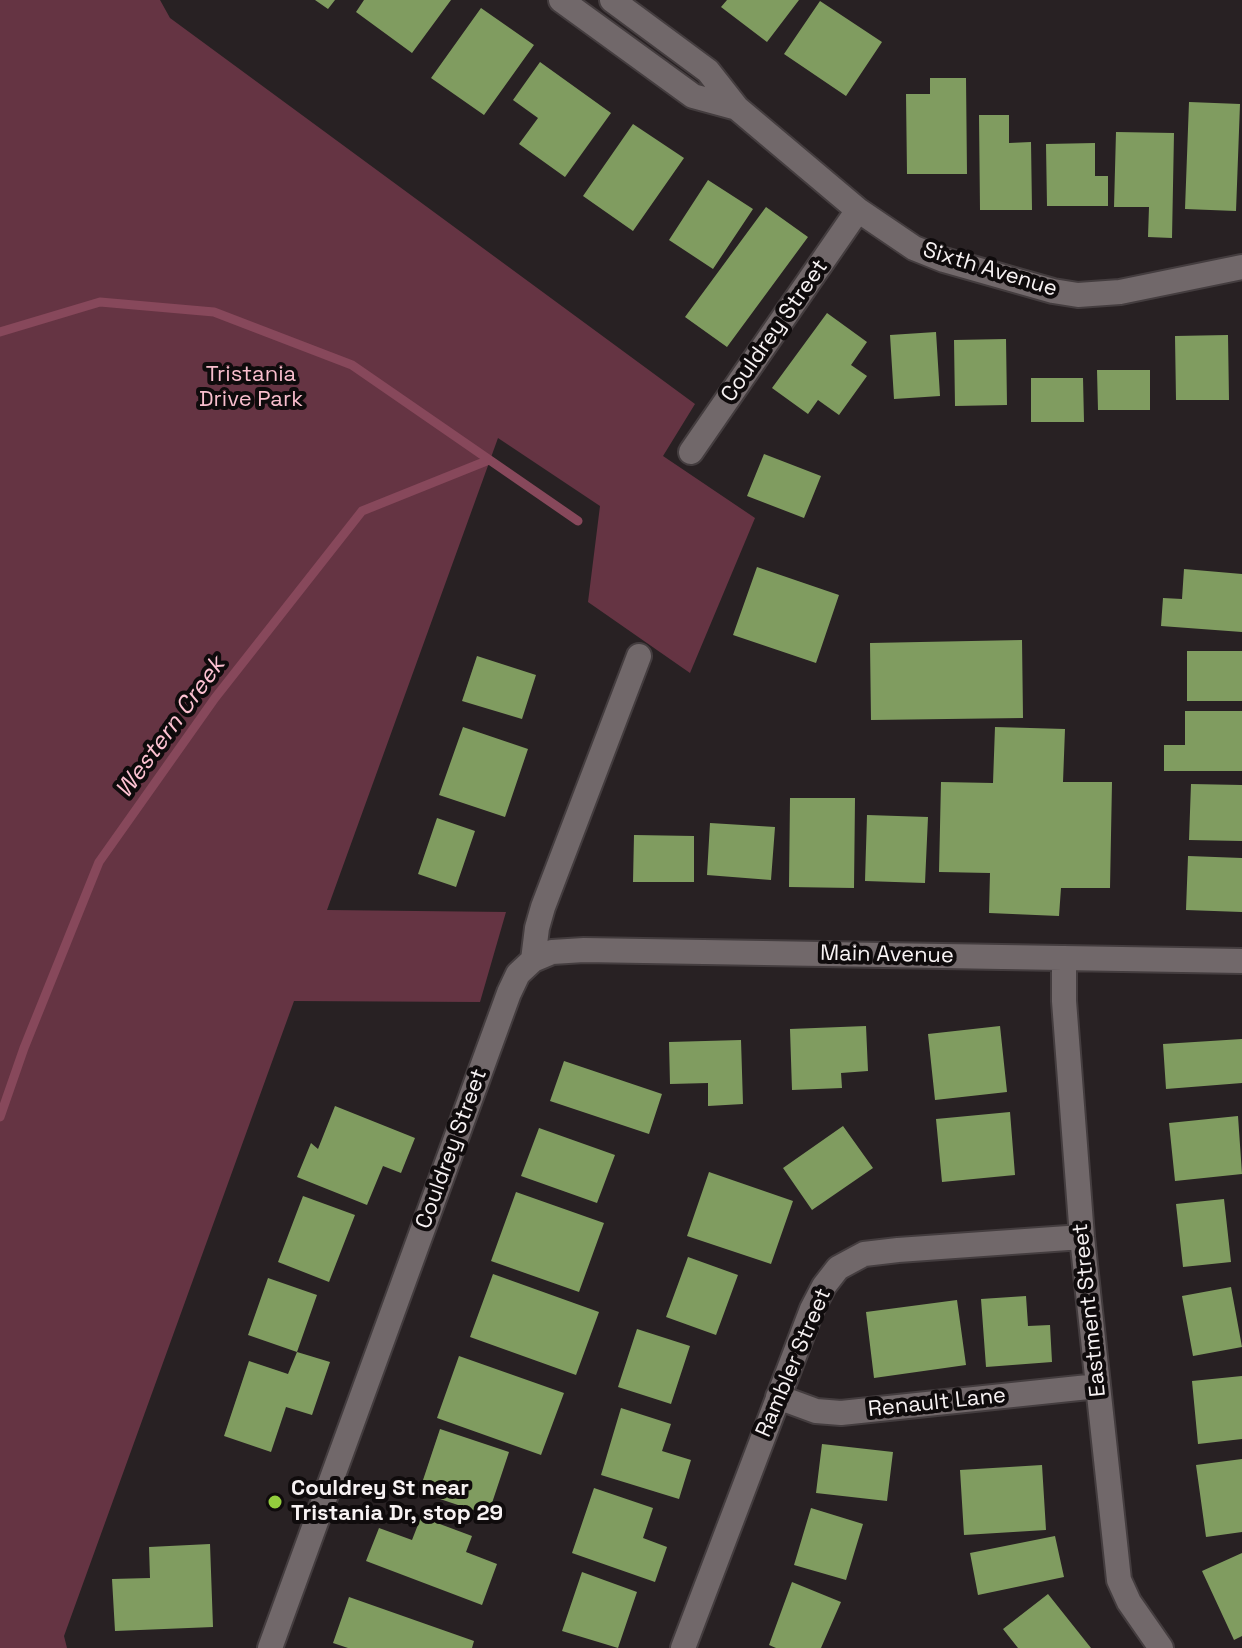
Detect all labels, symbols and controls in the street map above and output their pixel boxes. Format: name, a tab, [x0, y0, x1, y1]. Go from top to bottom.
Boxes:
street label: Sixth Avenue	[920, 237, 1060, 303]
street label: Couldrey Street	[716, 255, 834, 407]
park label: Tristania Drive Park	[199, 362, 303, 414]
water label: Western Creek	[110, 652, 232, 804]
street label: Main Avenue	[820, 941, 954, 969]
street label: Couldrey Street	[411, 1066, 493, 1232]
street label: Eastment Street	[1068, 1222, 1112, 1398]
street label: Rambler Street	[751, 1285, 837, 1441]
street label: Renault Lane	[867, 1383, 1007, 1423]
place label: Couldrey St near Tristania Dr, stop 29	[291, 1476, 503, 1528]
marker: Couldrey St near Tristania Dr, stop 29	[266, 1493, 284, 1511]

